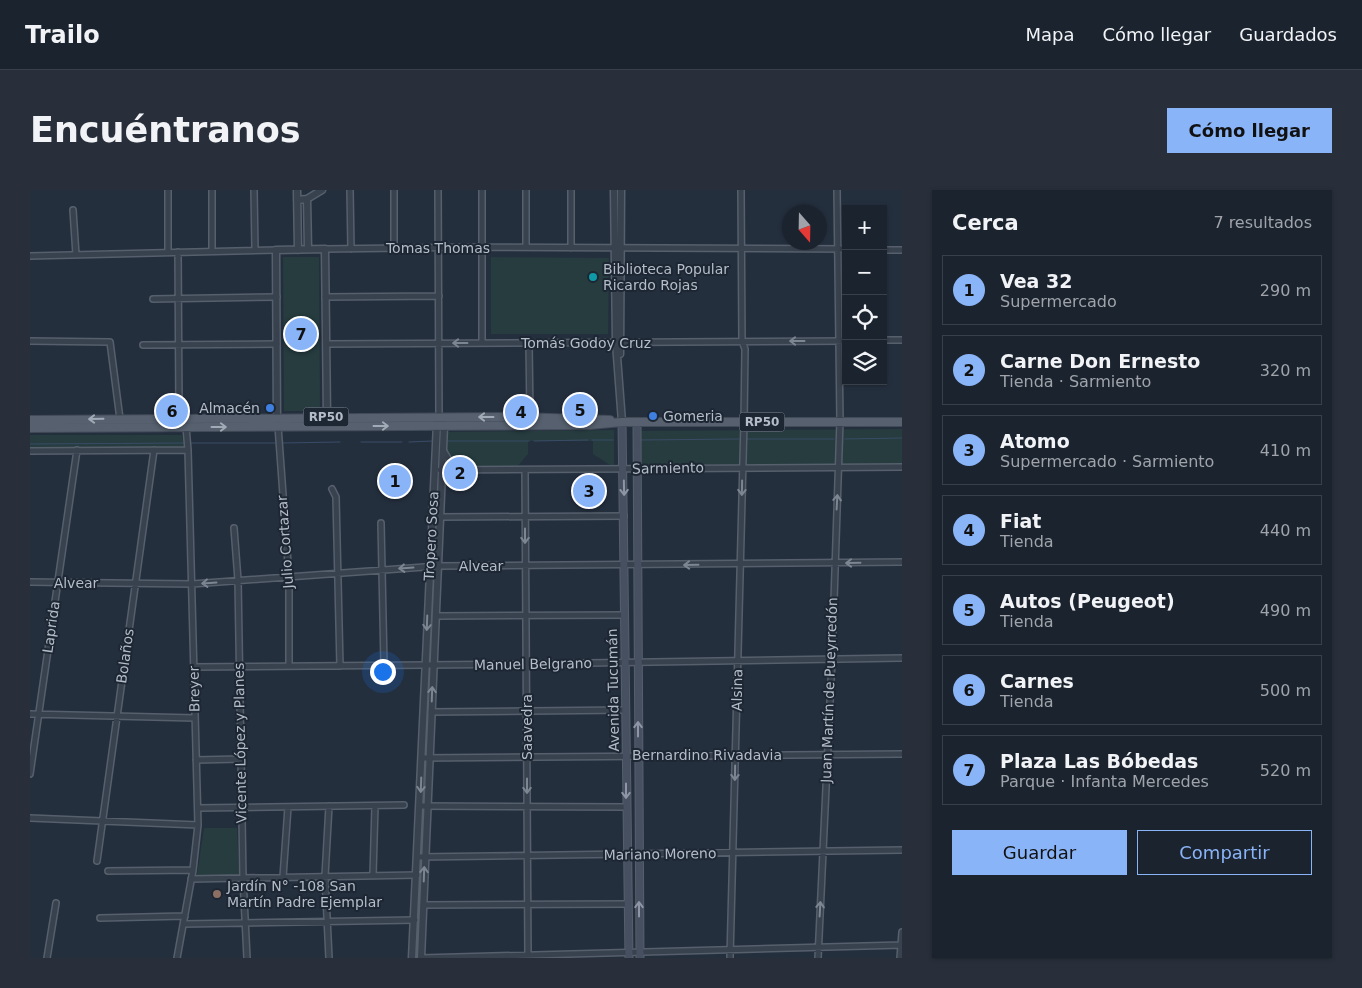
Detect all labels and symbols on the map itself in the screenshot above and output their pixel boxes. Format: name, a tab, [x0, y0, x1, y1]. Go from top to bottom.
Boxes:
north arrow	[782, 205, 827, 250]
street label: Tomas Thomas	[385, 240, 490, 256]
place label: Biblioteca Popular Ricardo Rojas	[603, 261, 729, 293]
marker: Biblioteca Popular Ricardo Rojas	[587, 271, 599, 283]
pin: 7	[285, 315, 317, 353]
street label: Tomás Godoy Cruz	[520, 335, 651, 351]
one-way arrow	[789, 336, 806, 346]
one-way arrow	[452, 338, 468, 348]
pin: 5	[564, 391, 596, 429]
pin: 6	[156, 392, 188, 430]
pin: 4	[505, 393, 537, 431]
place label: Almacén	[199, 400, 260, 416]
marker: Almacén	[264, 402, 276, 414]
road number: RP50	[304, 408, 348, 426]
place label: Gomeria	[663, 408, 723, 424]
marker: Gomeria	[647, 410, 659, 422]
one-way arrow	[478, 412, 494, 422]
road number: RP50	[740, 412, 784, 432]
one-way arrow	[88, 414, 104, 424]
one-way arrow	[372, 421, 389, 431]
one-way arrow	[210, 422, 226, 432]
pin: 2	[444, 454, 476, 492]
street label: Sarmiento	[632, 459, 704, 477]
pin: 1	[379, 462, 411, 500]
pin: 3	[573, 472, 605, 510]
one-way arrow	[619, 480, 629, 496]
one-way arrow	[737, 480, 747, 496]
street label: Tropero Sosa	[421, 491, 441, 582]
street label: Julio Cortazar	[274, 494, 296, 590]
one-way arrow	[832, 494, 841, 510]
one-way arrow	[520, 528, 530, 544]
street label: Alvear	[459, 558, 504, 574]
one-way arrow	[846, 558, 862, 567]
one-way arrow	[683, 560, 699, 569]
one-way arrow	[398, 564, 414, 573]
street label: Alvear	[54, 575, 99, 591]
one-way arrow	[201, 578, 217, 587]
street label: Juan Martín de Pueyrredón	[818, 597, 840, 784]
street label: Laprida	[39, 600, 63, 654]
one-way arrow	[423, 614, 432, 630]
street label: Bolaños	[113, 627, 137, 685]
street label: Avenida Tucumán	[604, 628, 622, 752]
street label: Manuel Belgrano	[474, 655, 592, 673]
your location	[370, 659, 396, 685]
street label: Vicente López y Planes	[231, 662, 249, 824]
street label: Breyer	[186, 665, 202, 712]
street label: Alsina	[729, 669, 745, 711]
one-way arrow	[428, 687, 437, 703]
street label: Saavedra	[519, 694, 535, 760]
one-way arrow	[633, 722, 643, 738]
street label: Bernardino Rivadavia	[632, 747, 782, 763]
one-way arrow	[730, 764, 740, 781]
one-way arrow	[416, 777, 425, 793]
one-way arrow	[522, 778, 532, 794]
one-way arrow	[621, 782, 631, 798]
street label: Mariano Moreno	[603, 845, 717, 863]
one-way arrow	[420, 867, 429, 883]
place label: Jardín N° -108 San Martín Padre Ejemplar	[226, 878, 382, 910]
marker: Jardín N° -108 San Martín Padre Ejemplar	[211, 888, 223, 900]
one-way arrow	[634, 902, 644, 918]
one-way arrow	[815, 902, 824, 918]

